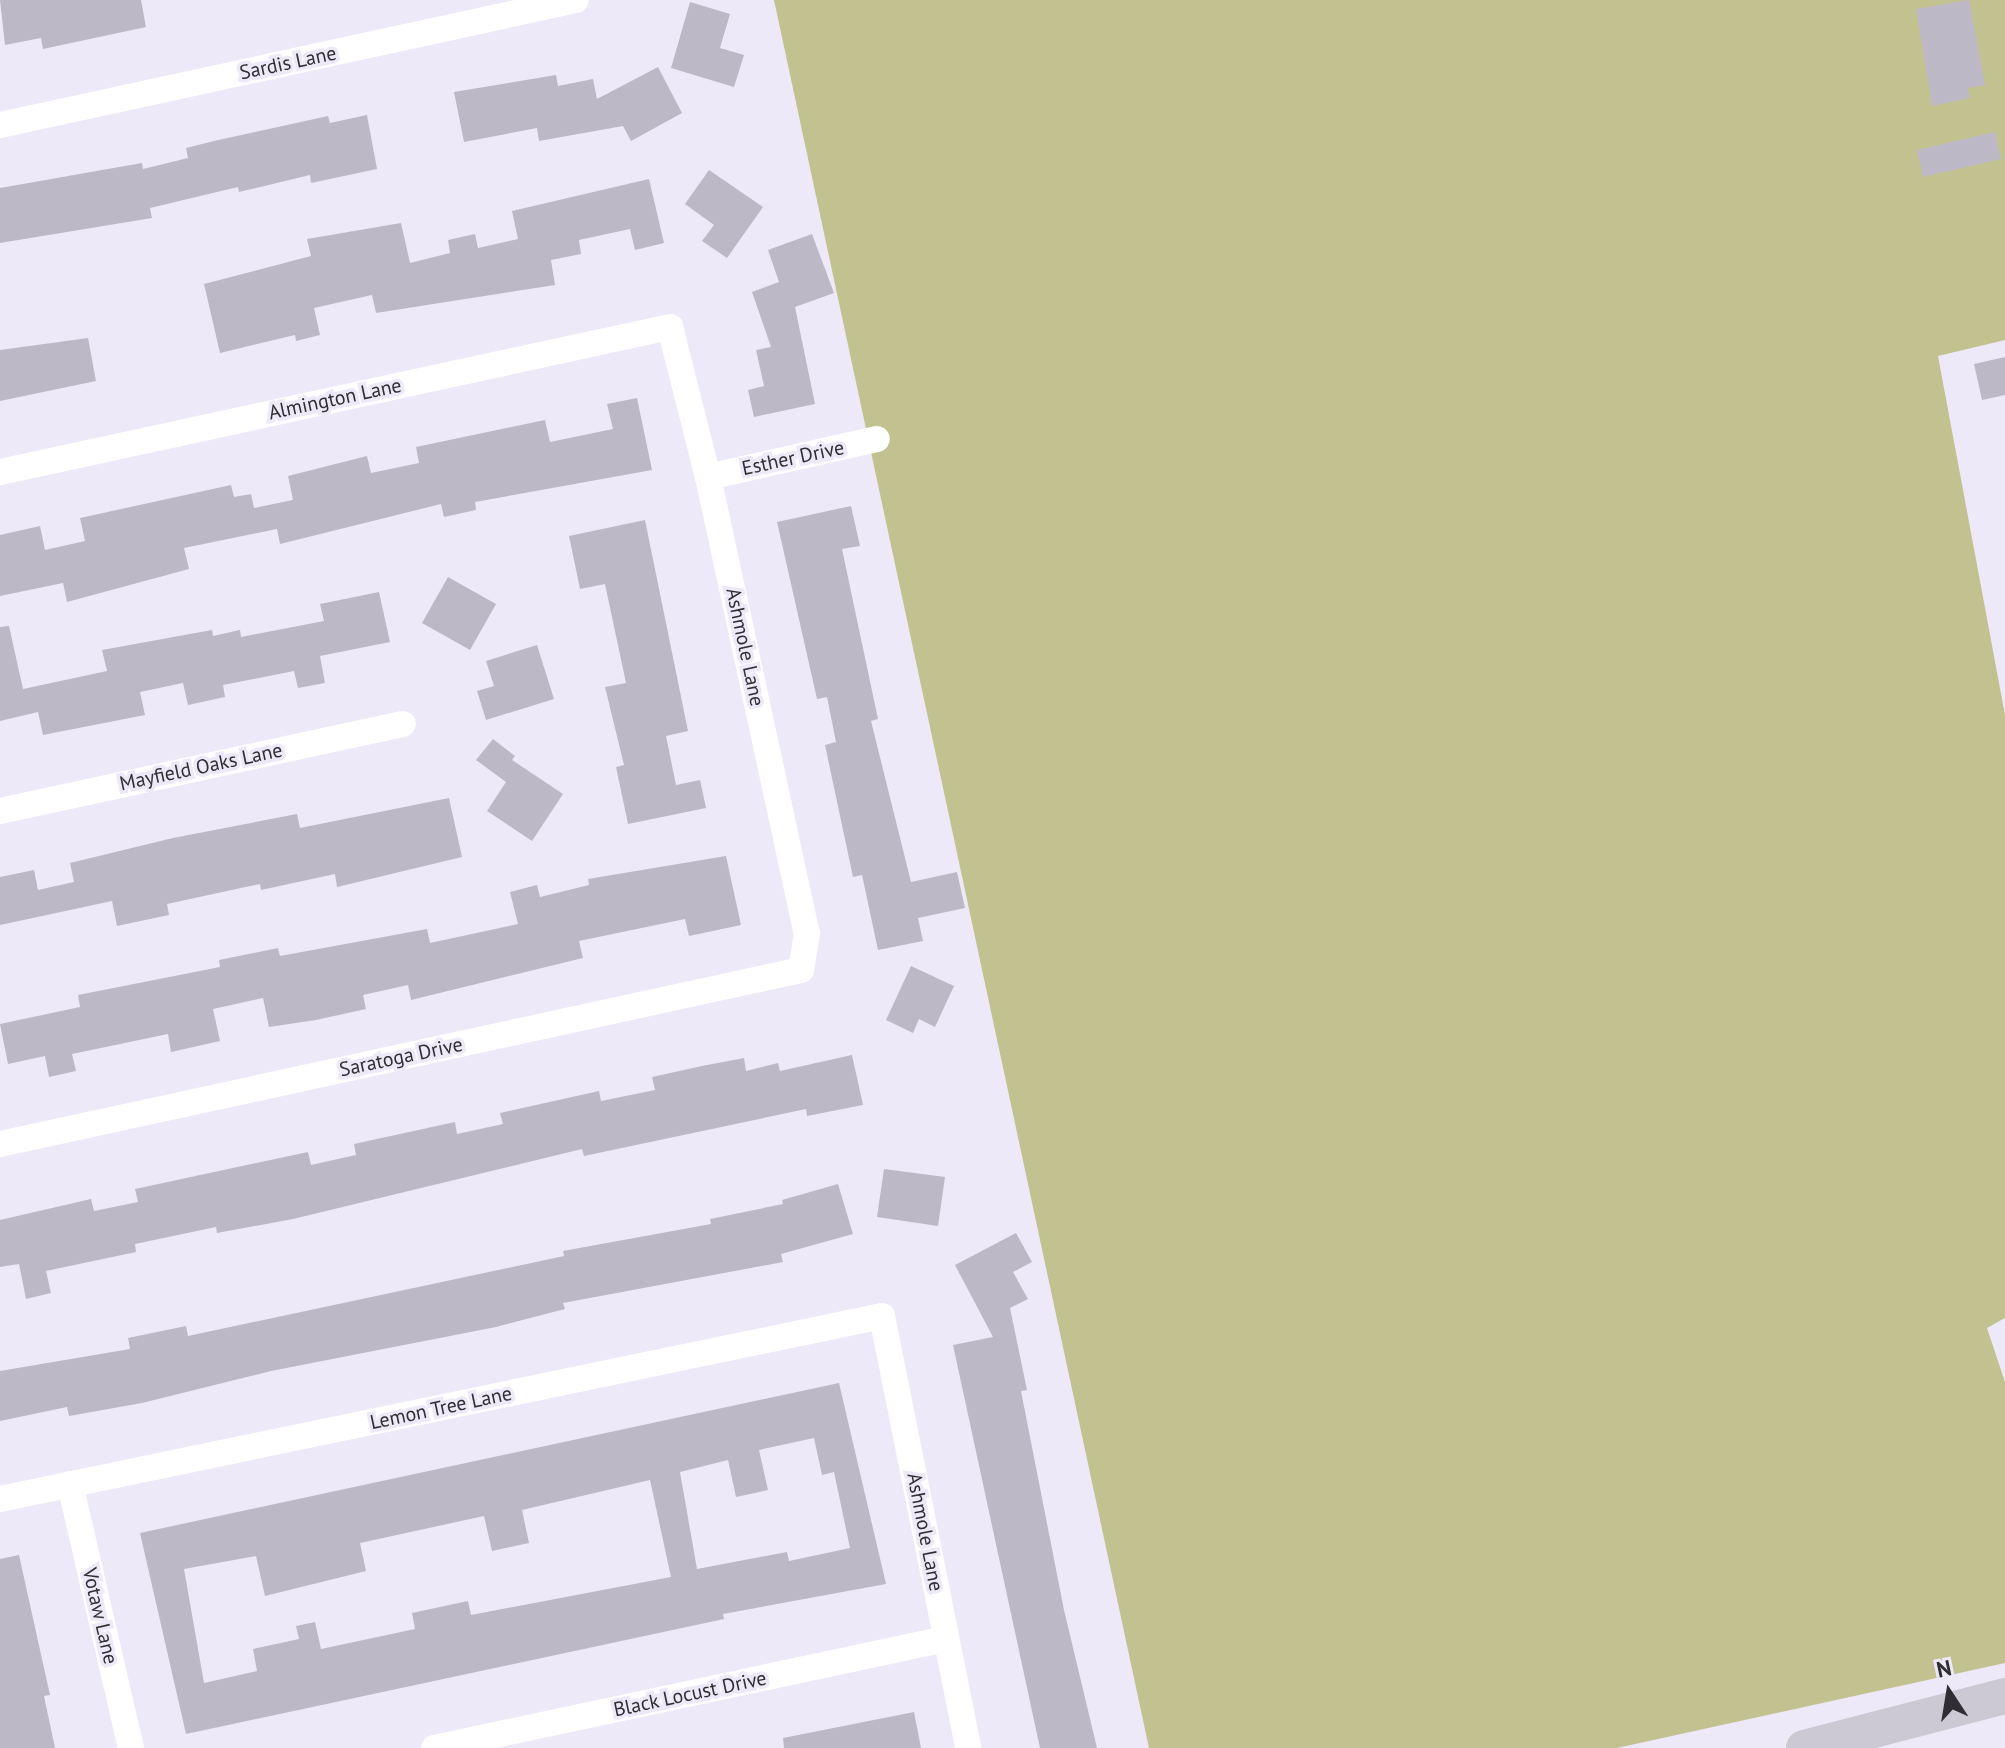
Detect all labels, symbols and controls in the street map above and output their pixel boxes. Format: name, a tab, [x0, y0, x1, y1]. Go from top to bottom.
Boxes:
street label: Sardis Lane	[237, 41, 339, 85]
street label: Almington Lane	[266, 373, 404, 425]
street label: Esther Drive	[740, 435, 846, 481]
street label: Ashmole Lane	[721, 586, 769, 708]
street label: Mayfield Oaks Lane	[117, 738, 285, 796]
street label: Saratoga Drive	[337, 1032, 465, 1082]
street label: Lemon Tree Lane	[368, 1381, 514, 1435]
street label: Ashmole Lane	[902, 1471, 948, 1593]
street label: Votaw Lane	[77, 1565, 123, 1667]
north arrow	[1909, 1652, 1989, 1732]
text: N	[1934, 1653, 1954, 1684]
street label: Black Locust Drive	[611, 1666, 769, 1722]

